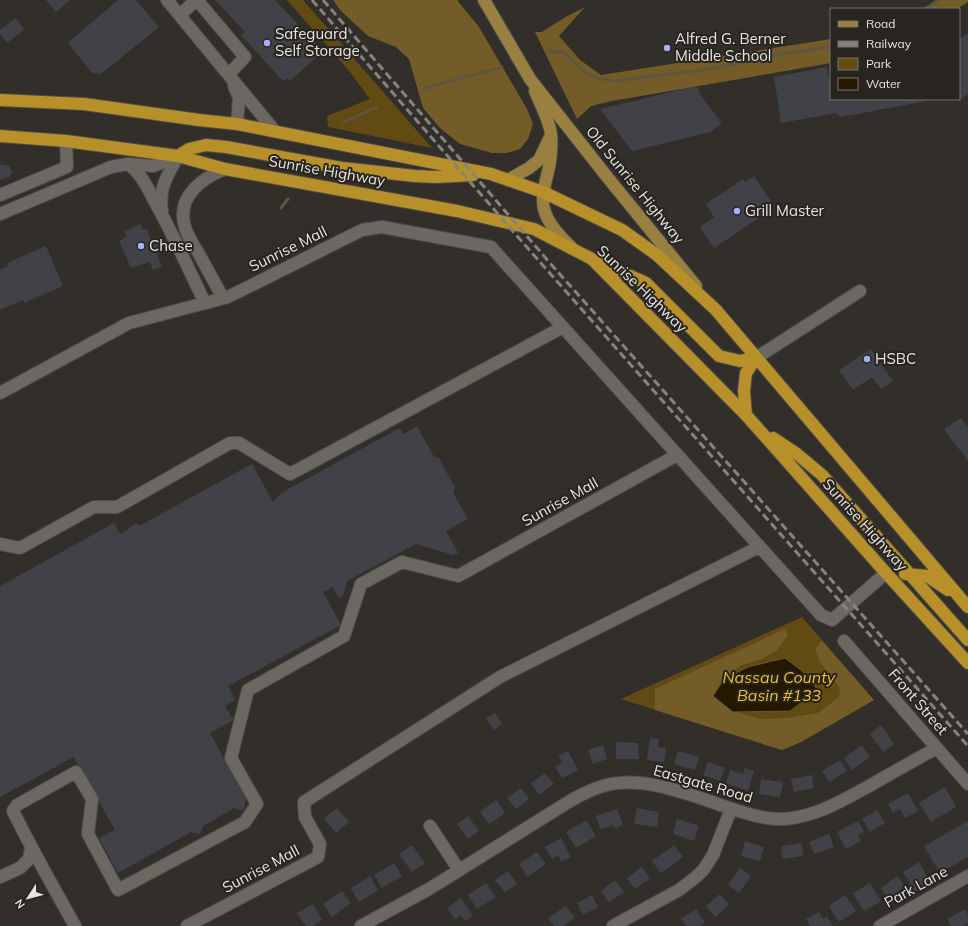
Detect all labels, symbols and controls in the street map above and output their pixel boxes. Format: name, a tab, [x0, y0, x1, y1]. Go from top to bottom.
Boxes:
legend	[830, 8, 960, 100]
text: Road	[866, 16, 895, 31]
place label: Safeguard Self Storage	[275, 24, 360, 60]
place label: Alfred G. Berner Middle School	[675, 29, 786, 65]
text: Railway	[866, 36, 912, 51]
marker: Safeguard Self Storage	[262, 38, 272, 48]
marker: Alfred G. Berner Middle School	[662, 43, 672, 53]
text: Park	[866, 56, 892, 71]
text: Water	[866, 76, 902, 91]
street label: Old Sunrise Highway	[582, 122, 689, 247]
street label: Sunrise Highway	[267, 151, 387, 190]
place label: Grill Master	[745, 201, 825, 220]
marker: Grill Master	[732, 206, 742, 216]
street label: Sunrise Mall	[246, 222, 330, 276]
place label: Chase	[149, 236, 193, 255]
marker: Chase	[136, 241, 146, 251]
street label: Sunrise Highway	[593, 241, 691, 336]
place label: HSBC	[875, 349, 916, 368]
marker: HSBC	[862, 354, 872, 364]
street label: Sunrise Mall	[518, 473, 601, 530]
street label: Sunrise Highway	[819, 474, 912, 575]
street label: Front Street	[884, 665, 952, 739]
water label: Nassau County Basin #133	[723, 667, 836, 705]
street label: Eastgate Road	[651, 760, 755, 807]
street label: Sunrise Mall	[219, 840, 302, 897]
street label: Park Lane	[881, 861, 951, 912]
north arrow	[8, 878, 48, 918]
text: N	[12, 896, 28, 911]

